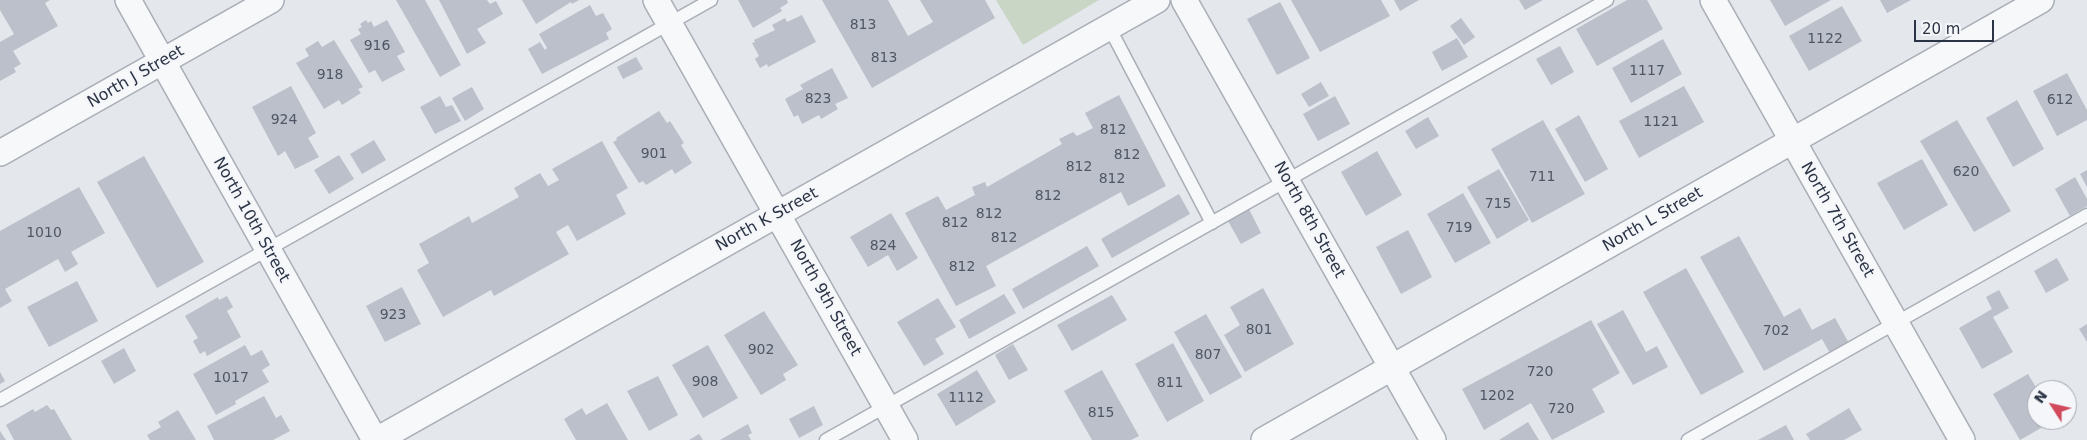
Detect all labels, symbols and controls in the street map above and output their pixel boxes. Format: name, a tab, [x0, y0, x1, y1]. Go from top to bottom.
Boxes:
scale bar	[1917, 10, 1997, 42]
house number: 813	[850, 17, 876, 33]
text: 20 m	[1922, 20, 1960, 38]
house number: 1122	[1807, 31, 1843, 47]
house number: 916	[364, 38, 390, 54]
street label: North J Street	[84, 42, 188, 112]
house number: 813	[871, 50, 897, 66]
house number: 1117	[1629, 63, 1665, 79]
house number: 918	[317, 67, 343, 83]
house number: 823	[805, 91, 831, 107]
house number: 612	[2047, 92, 2073, 108]
house number: 924	[271, 112, 297, 128]
house number: 1121	[1643, 114, 1679, 130]
house number: 812	[1100, 122, 1126, 138]
house number: 901	[641, 146, 667, 162]
house number: 812	[1114, 147, 1140, 163]
street label: North 10th Street	[209, 154, 293, 286]
street label: North 8th Street	[1269, 158, 1349, 282]
house number: 812	[1066, 159, 1092, 175]
street label: North 7th Street	[1796, 159, 1878, 281]
house number: 620	[1953, 164, 1979, 180]
house number: 711	[1529, 169, 1555, 185]
house number: 812	[1099, 171, 1125, 187]
street label: North K Street	[712, 184, 822, 256]
street label: North L Street	[1600, 184, 1706, 256]
house number: 812	[1035, 188, 1061, 204]
house number: 715	[1485, 196, 1511, 212]
house number: 812	[976, 206, 1002, 222]
house number: 812	[942, 215, 968, 231]
house number: 719	[1446, 220, 1472, 236]
house number: 1010	[26, 225, 62, 241]
house number: 812	[991, 230, 1017, 246]
street label: North 9th Street	[785, 236, 865, 360]
house number: 824	[870, 238, 896, 254]
house number: 812	[949, 259, 975, 275]
house number: 923	[380, 307, 406, 323]
house number: 801	[1246, 322, 1272, 338]
house number: 702	[1763, 323, 1789, 339]
house number: 902	[748, 342, 774, 358]
house number: 807	[1195, 347, 1221, 363]
house number: 720	[1527, 364, 1553, 380]
house number: 1017	[213, 370, 249, 386]
house number: 908	[692, 374, 718, 390]
house number: 811	[1157, 375, 1183, 391]
north arrow	[2027, 380, 2077, 430]
house number: 1202	[1479, 388, 1515, 404]
text: N	[2031, 388, 2050, 406]
house number: 1112	[948, 390, 984, 406]
house number: 720	[1548, 401, 1574, 417]
house number: 815	[1088, 405, 1114, 421]

